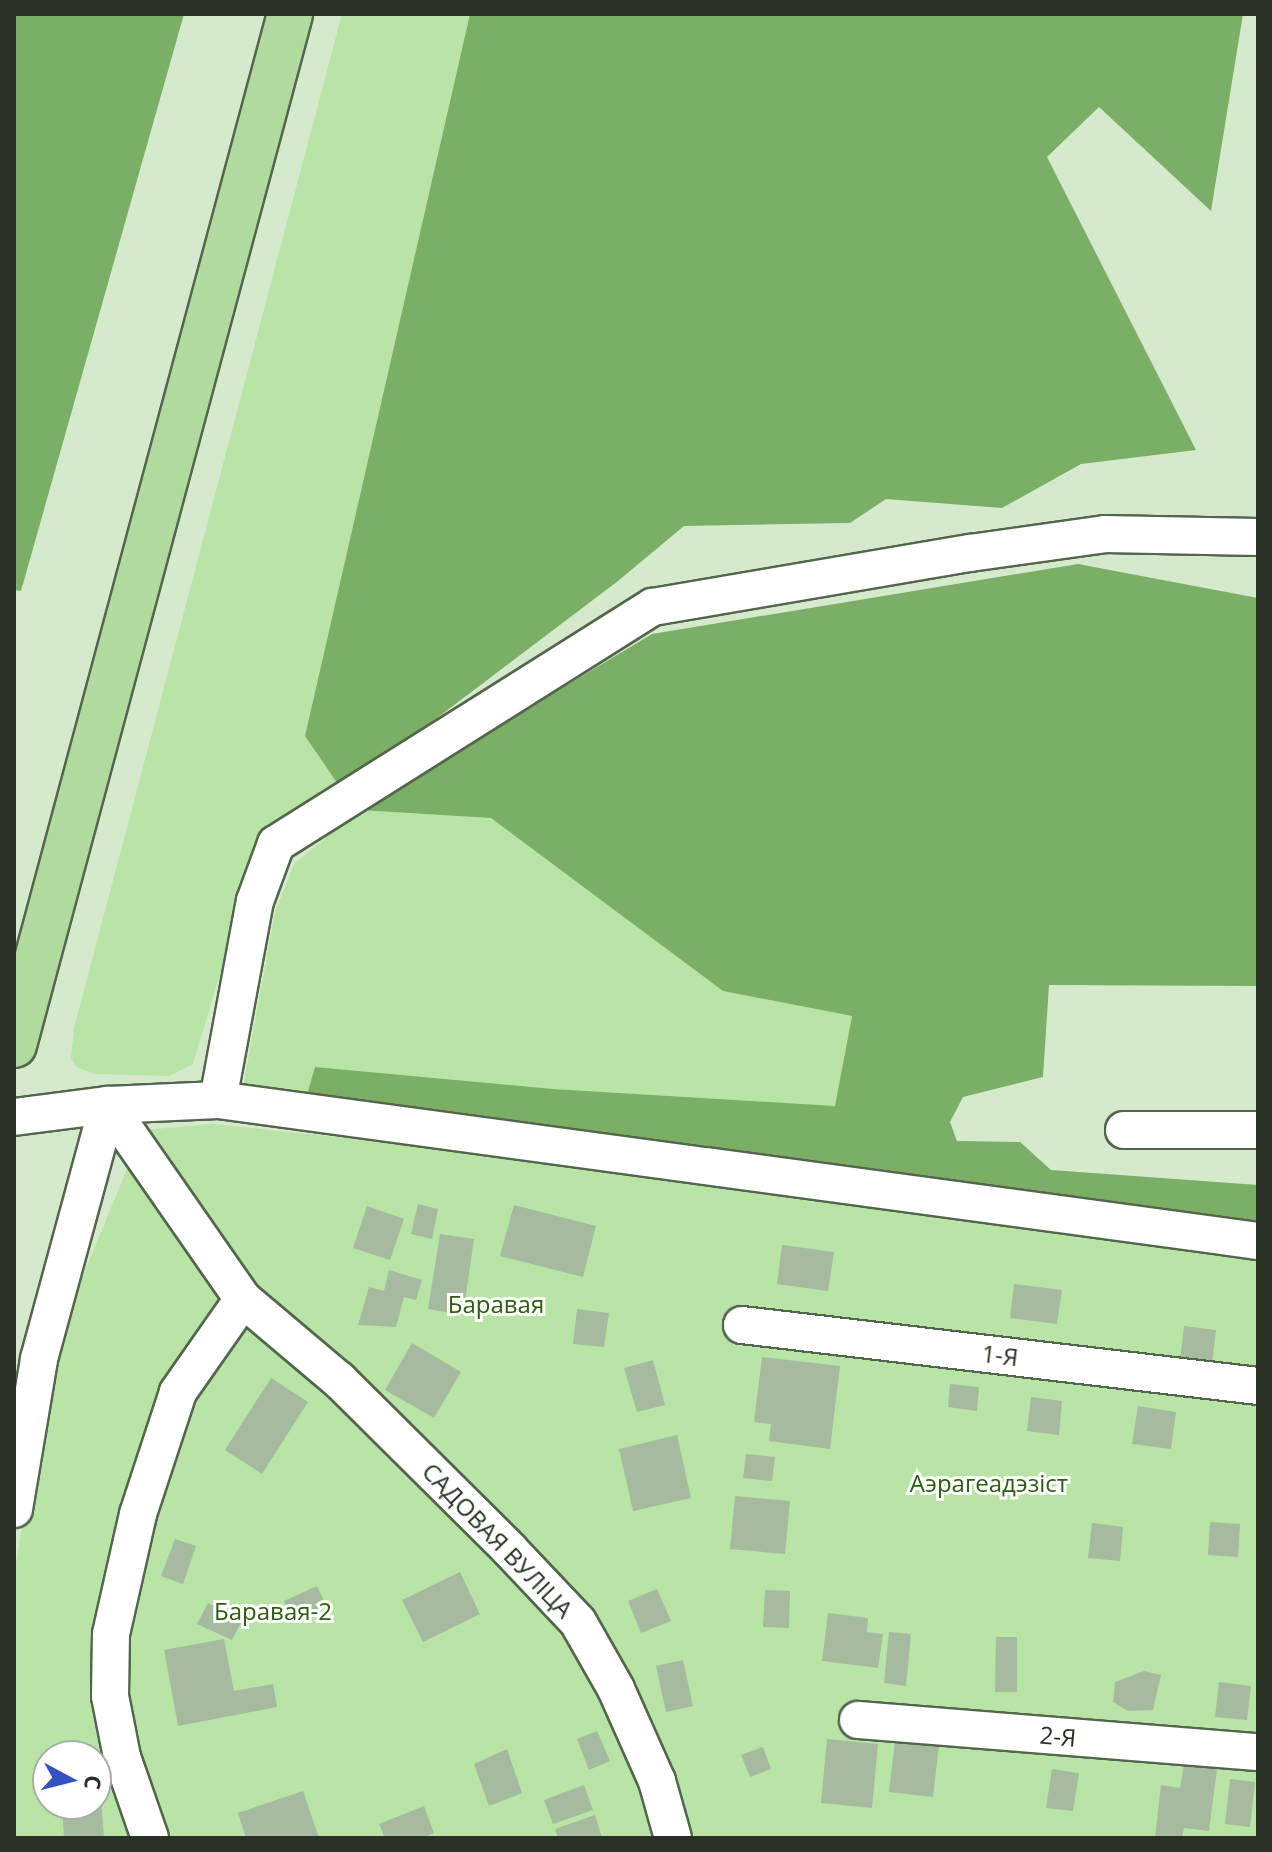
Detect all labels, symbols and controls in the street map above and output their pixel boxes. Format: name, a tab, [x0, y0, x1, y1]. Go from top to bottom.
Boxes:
park label: Баравая	[448, 1290, 544, 1318]
street label: 1-Я	[980, 1338, 1020, 1372]
street label: САДОВАЯ ВУЛІЦА	[417, 1457, 579, 1623]
park label: Аэрагеадэзіст	[910, 1469, 1068, 1497]
park label: Баравая-2	[214, 1597, 332, 1625]
street label: 2-Я	[1039, 1720, 1077, 1752]
north arrow	[32, 1740, 112, 1820]
text: С	[78, 1774, 110, 1791]

